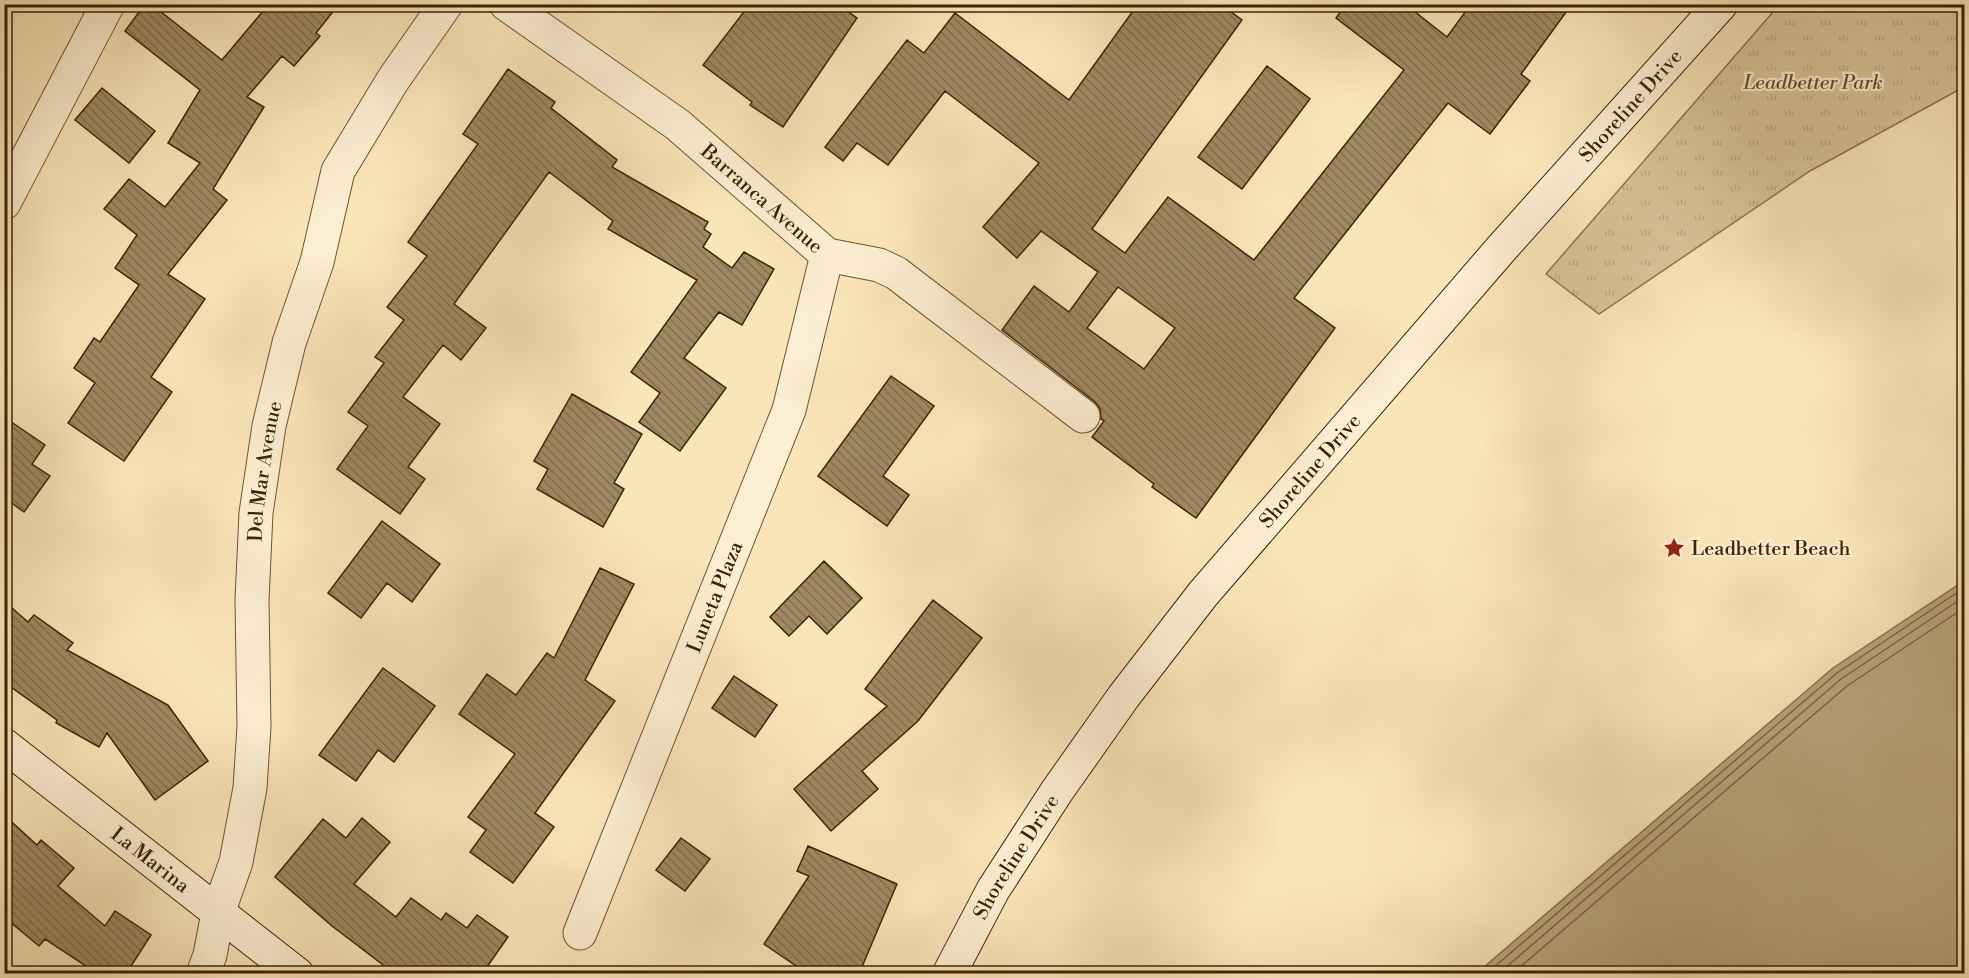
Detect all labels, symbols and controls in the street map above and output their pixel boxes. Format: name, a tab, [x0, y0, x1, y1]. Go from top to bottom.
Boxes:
street label: Shoreline Drive	[1574, 45, 1688, 168]
park label: Leadbetter Park	[1742, 71, 1883, 96]
street label: Barranca Avenue	[694, 139, 827, 260]
street label: Del Mar Avenue	[244, 399, 289, 542]
street label: Shoreline Drive	[1255, 409, 1367, 534]
place icon: Leadbetter Beach	[1662, 536, 1686, 560]
street label: Luneta Plaza	[682, 537, 750, 657]
place label: Leadbetter Beach	[1691, 537, 1850, 562]
street label: Shoreline Drive	[969, 790, 1065, 924]
street label: La Marina	[105, 822, 195, 900]

